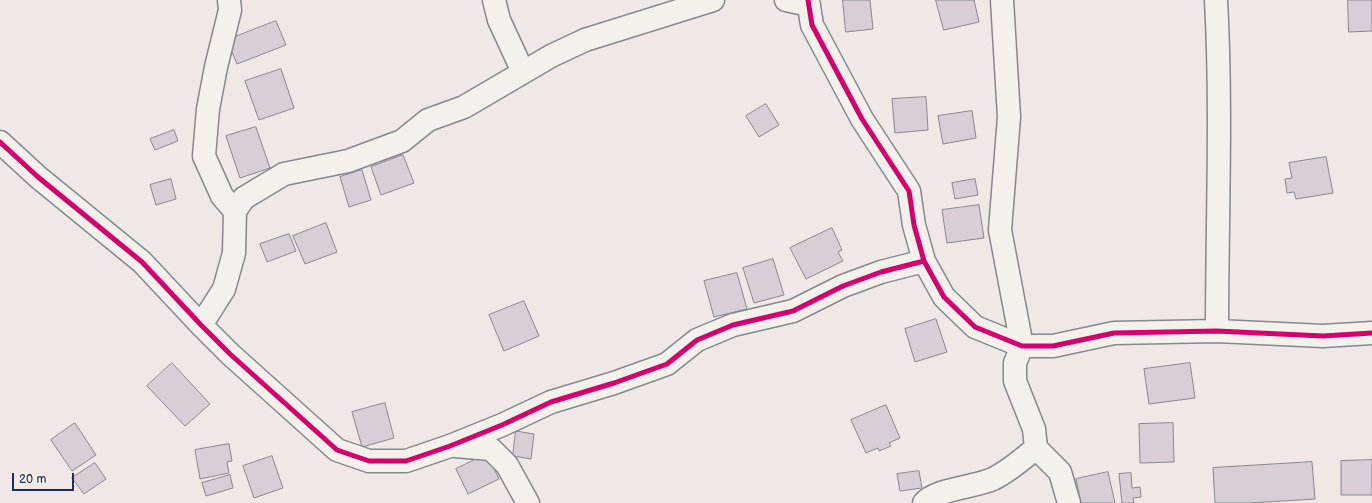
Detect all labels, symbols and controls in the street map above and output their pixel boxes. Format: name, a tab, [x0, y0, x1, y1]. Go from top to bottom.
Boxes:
scale bar	[14, 465, 76, 491]
text: 20 m	[19, 472, 46, 487]

